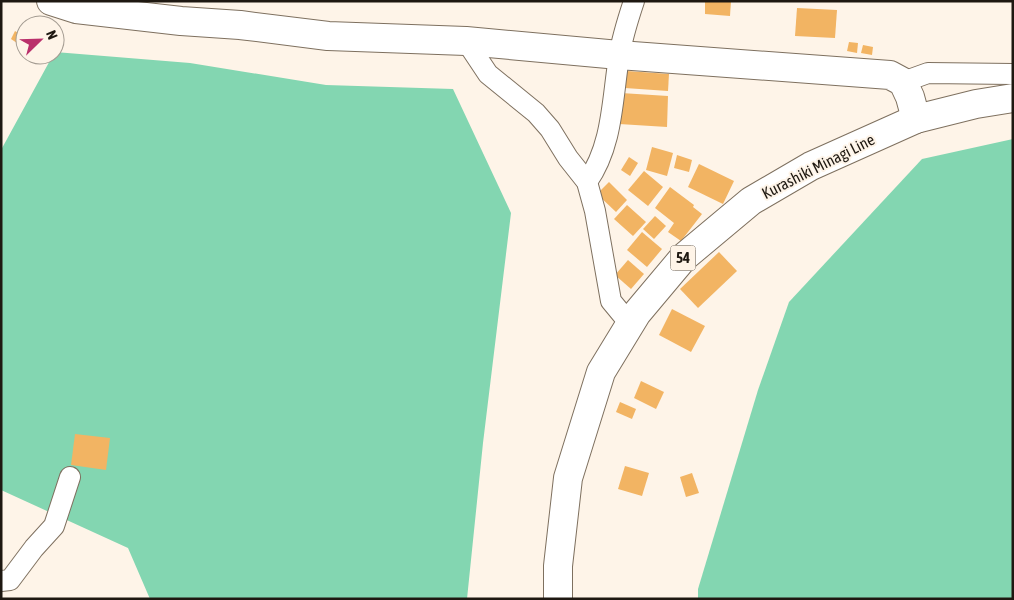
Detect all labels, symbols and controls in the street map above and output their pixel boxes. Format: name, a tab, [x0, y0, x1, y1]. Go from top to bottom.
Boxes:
north arrow	[15, 15, 65, 65]
text: N	[43, 28, 61, 42]
street label: Kurashiki Minagi Line	[759, 130, 878, 203]
road number: 54	[670, 246, 696, 270]

